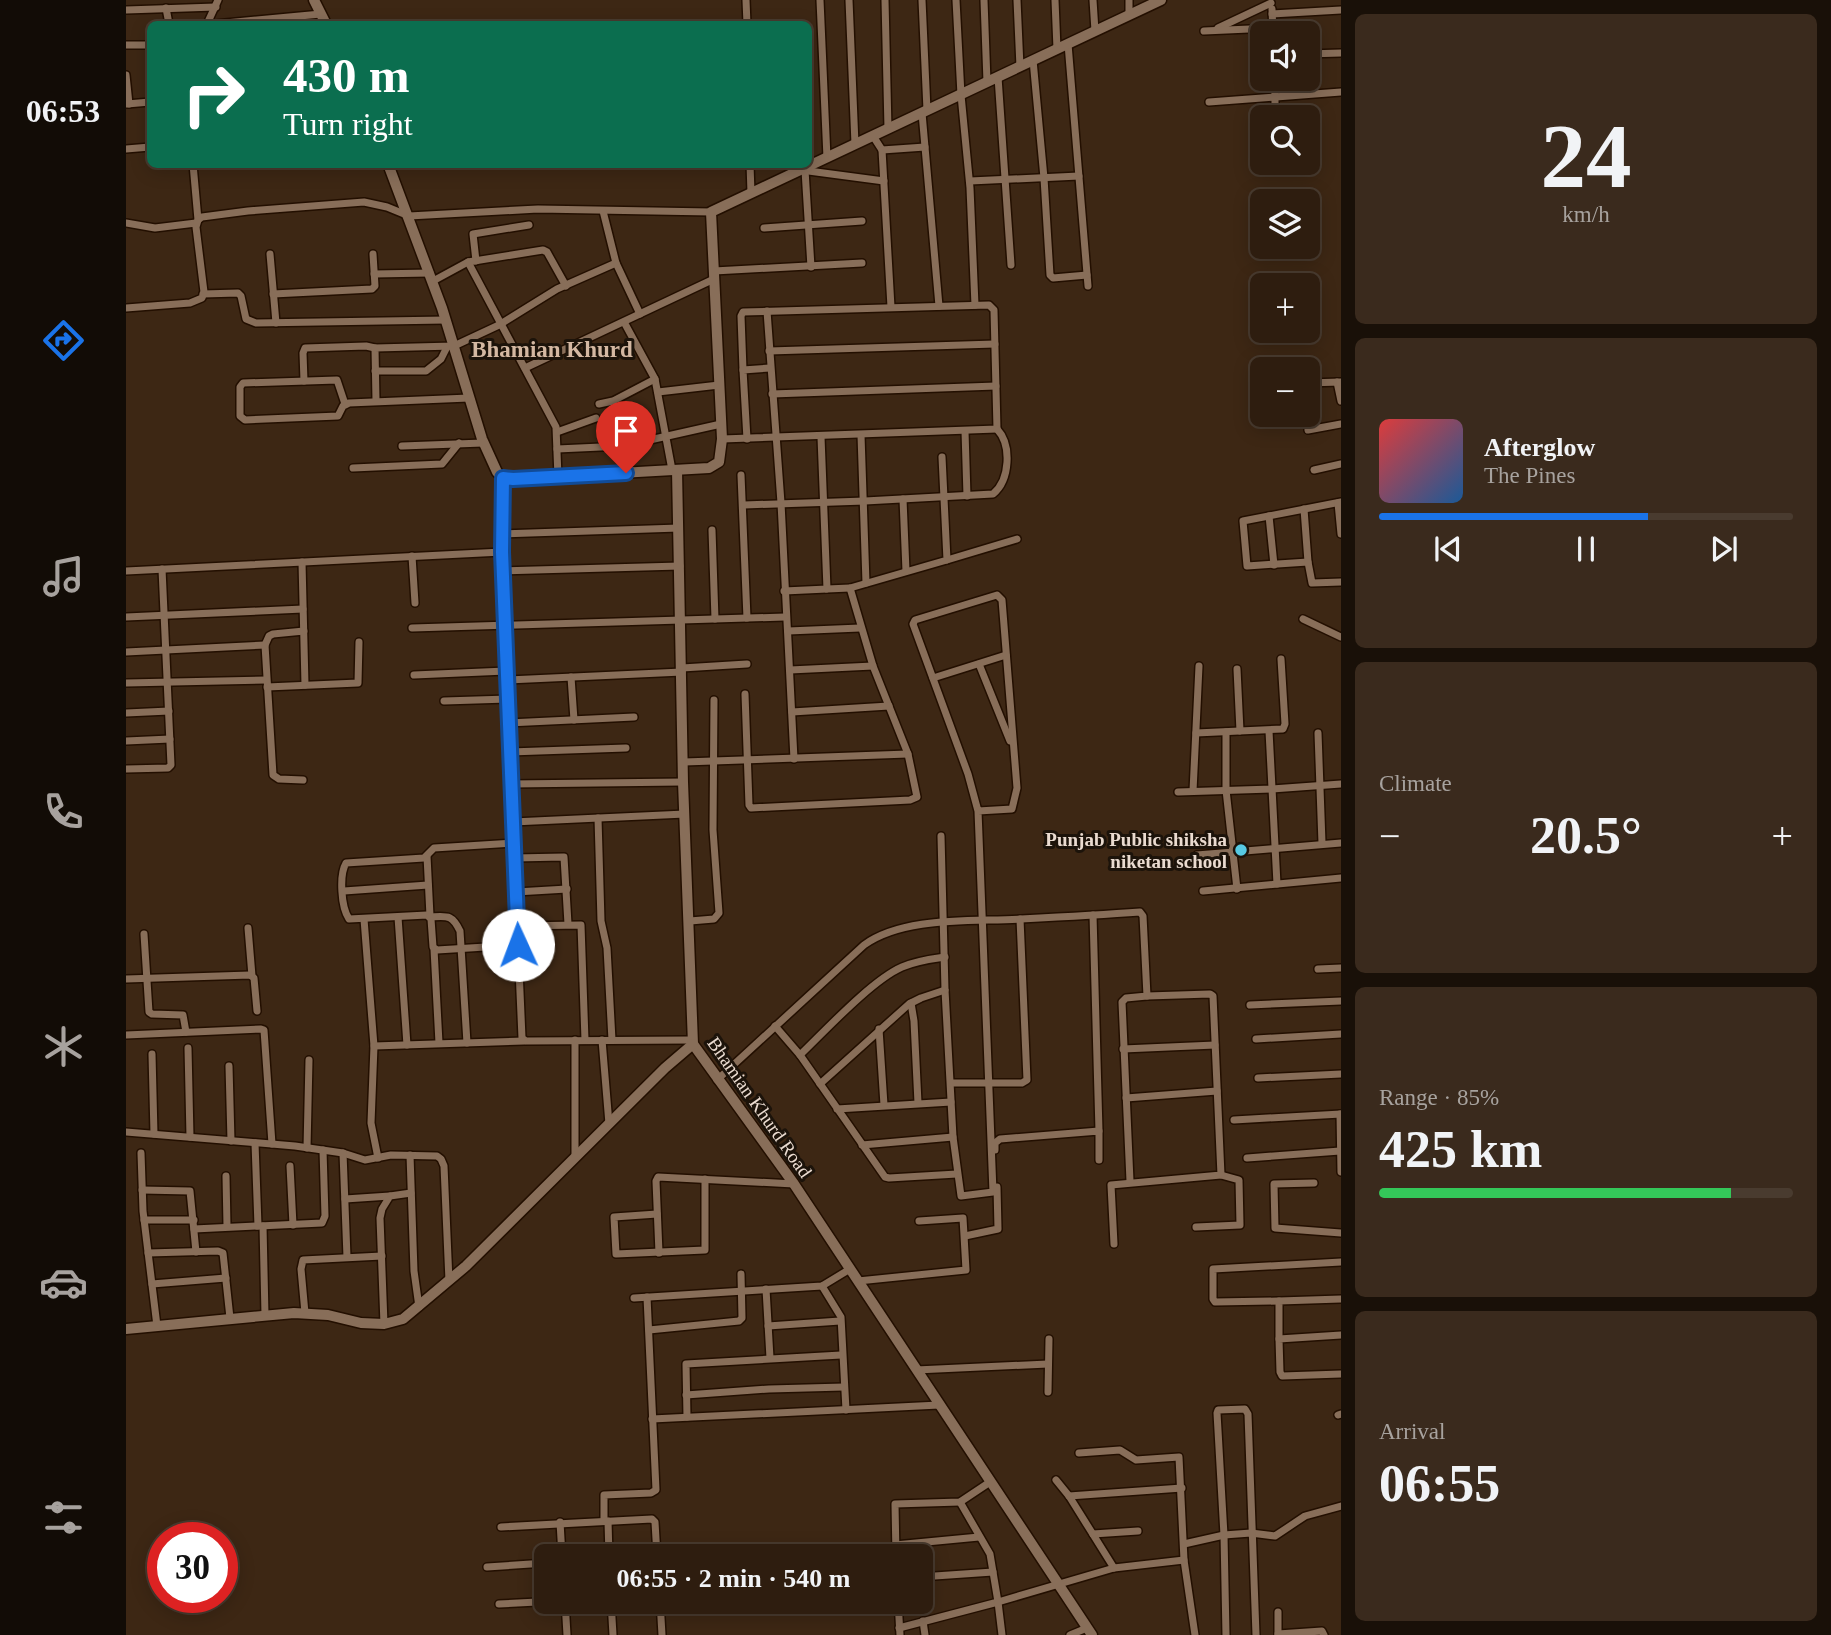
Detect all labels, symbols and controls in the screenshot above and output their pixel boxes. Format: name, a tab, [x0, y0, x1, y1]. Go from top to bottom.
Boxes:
map controls	[1250, 21, 1320, 427]
button: sound	[1250, 21, 1320, 91]
text: 430 m	[283, 48, 410, 103]
icon: right	[168, 49, 259, 140]
text: 06:53	[26, 93, 100, 129]
button: search	[1250, 105, 1320, 175]
text: Turn right	[283, 106, 413, 142]
text: 24	[1541, 106, 1632, 207]
button: layers	[1250, 189, 1320, 259]
text: km/h	[1562, 202, 1610, 227]
button: +	[1250, 273, 1320, 343]
icon: directions	[39, 316, 88, 365]
district label: Bhamian Khurd	[471, 337, 633, 362]
button: −	[1250, 357, 1320, 427]
pin	[596, 401, 656, 473]
icon: arrive	[607, 412, 645, 450]
text: Afterglow	[1484, 433, 1595, 462]
text: The Pines	[1484, 463, 1575, 488]
icon: previous	[1429, 530, 1467, 568]
icon: pause	[1567, 530, 1605, 568]
icon: next	[1705, 530, 1743, 568]
icon: music	[39, 552, 88, 601]
text: Climate	[1379, 771, 1452, 796]
icon: phone	[39, 787, 88, 836]
text: 20.5°	[1530, 807, 1642, 864]
text: −	[1379, 815, 1400, 857]
text: +	[1772, 815, 1793, 857]
place label: Punjab Public shiksha niketan school	[1045, 829, 1227, 872]
marker: Punjab Public shiksha niketan school	[1233, 842, 1249, 858]
position arrow	[481, 908, 555, 982]
icon: climate	[39, 1022, 88, 1071]
street label: Bhamian Khurd Road	[703, 1033, 816, 1182]
text: Range · 85%	[1379, 1085, 1499, 1110]
text: 425 km	[1379, 1121, 1542, 1178]
icon: car	[39, 1258, 88, 1307]
text: Arrival	[1379, 1419, 1445, 1444]
text: 06:55	[1379, 1455, 1500, 1512]
icon: filters	[39, 1493, 88, 1542]
speed limit sign: 30	[147, 1522, 238, 1613]
text: 06:55 · 2 min · 540 m	[617, 1564, 851, 1593]

